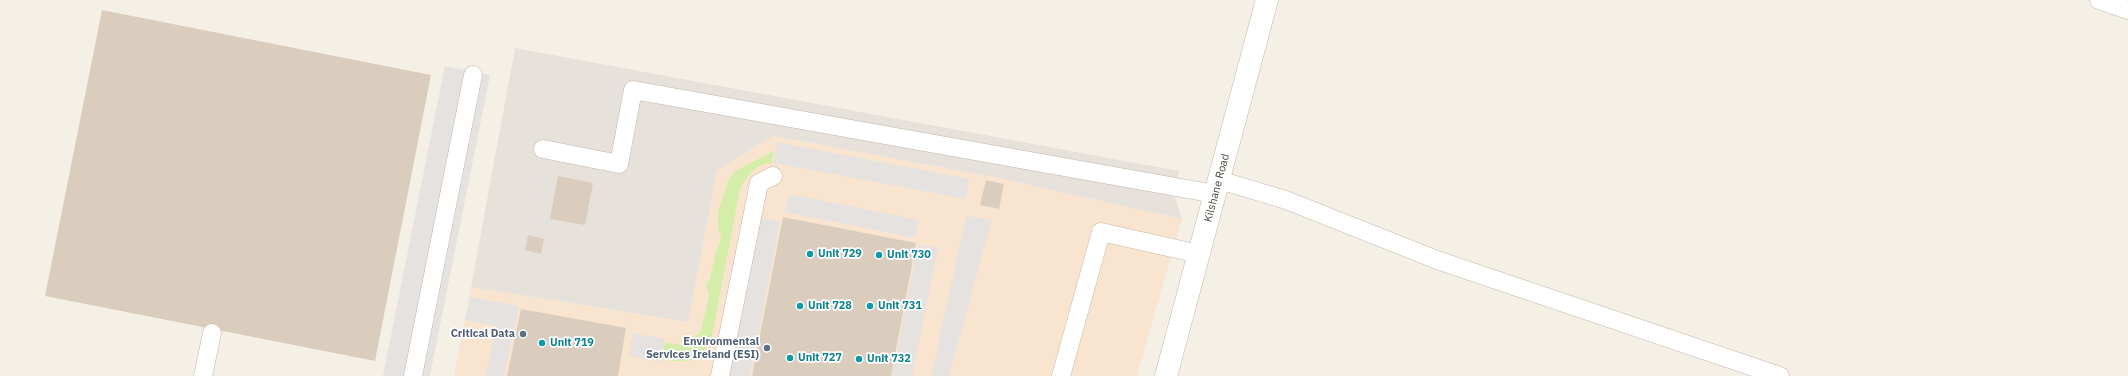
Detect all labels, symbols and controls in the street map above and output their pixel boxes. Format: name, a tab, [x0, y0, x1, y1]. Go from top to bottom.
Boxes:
street label: Kilshane Road	[1202, 152, 1232, 224]
place label: Unit 729	[818, 247, 862, 261]
place label: Unit 730	[887, 248, 931, 262]
marker: Unit 729	[805, 249, 815, 259]
marker: Unit 730	[874, 250, 884, 260]
place label: Unit 728	[808, 299, 852, 313]
place label: Unit 731	[878, 299, 922, 313]
marker: Unit 728	[795, 301, 805, 311]
marker: Unit 731	[865, 301, 875, 311]
place label: Critical Data	[451, 327, 515, 341]
marker: Critical Data	[518, 329, 528, 339]
place label: Environmental Services Ireland (ESI)	[646, 335, 759, 361]
place label: Unit 719	[550, 336, 594, 350]
marker: Unit 719	[537, 338, 547, 348]
marker: Environmental Services Ireland (ESI)	[762, 343, 772, 353]
place label: Unit 727	[798, 351, 842, 365]
place label: Unit 732	[867, 352, 911, 366]
marker: Unit 727	[785, 353, 795, 363]
marker: Unit 732	[854, 354, 864, 364]

